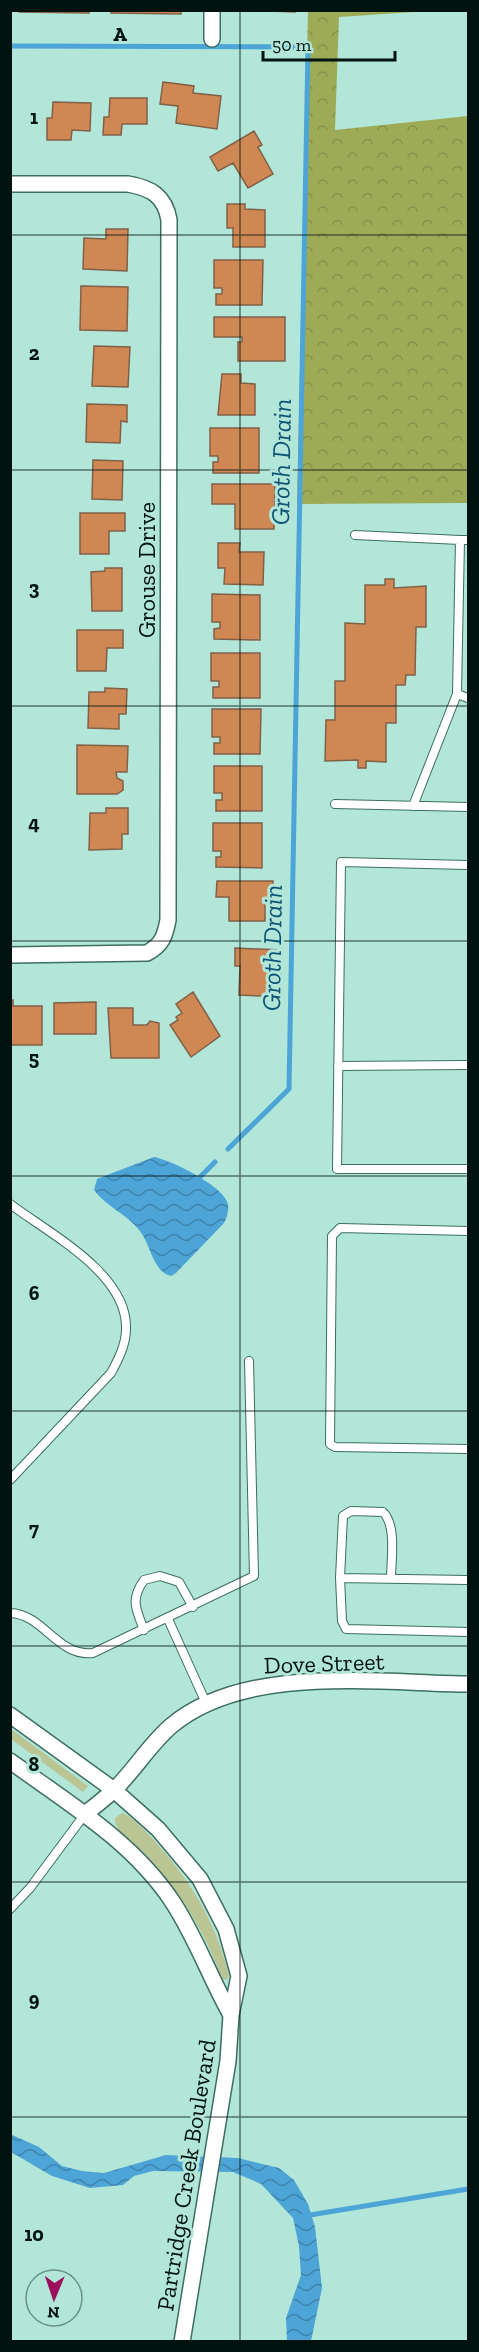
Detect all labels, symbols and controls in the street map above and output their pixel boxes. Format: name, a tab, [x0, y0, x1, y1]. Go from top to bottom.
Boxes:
text: A	[113, 22, 127, 46]
scale bar	[263, 24, 395, 62]
text: 50 m	[272, 34, 312, 56]
text: 1	[30, 105, 38, 129]
text: 2	[29, 341, 40, 365]
water label: Groth Drain	[264, 399, 298, 525]
street label: Grouse Drive	[132, 502, 161, 638]
text: 3	[29, 576, 40, 600]
text: 4	[28, 811, 40, 835]
water label: Groth Drain	[255, 885, 289, 1011]
text: 5	[29, 1046, 39, 1070]
text: 6	[29, 1281, 40, 1305]
text: 7	[29, 1517, 39, 1541]
street label: Dove Street	[263, 1646, 385, 1680]
text: 8	[29, 1752, 40, 1776]
text: 9	[29, 1987, 40, 2011]
street label: Partridge Creek Boulevard	[150, 2037, 222, 2313]
text: 10	[24, 2222, 44, 2246]
north arrow	[24, 2268, 84, 2328]
text: N	[47, 2303, 60, 2322]

